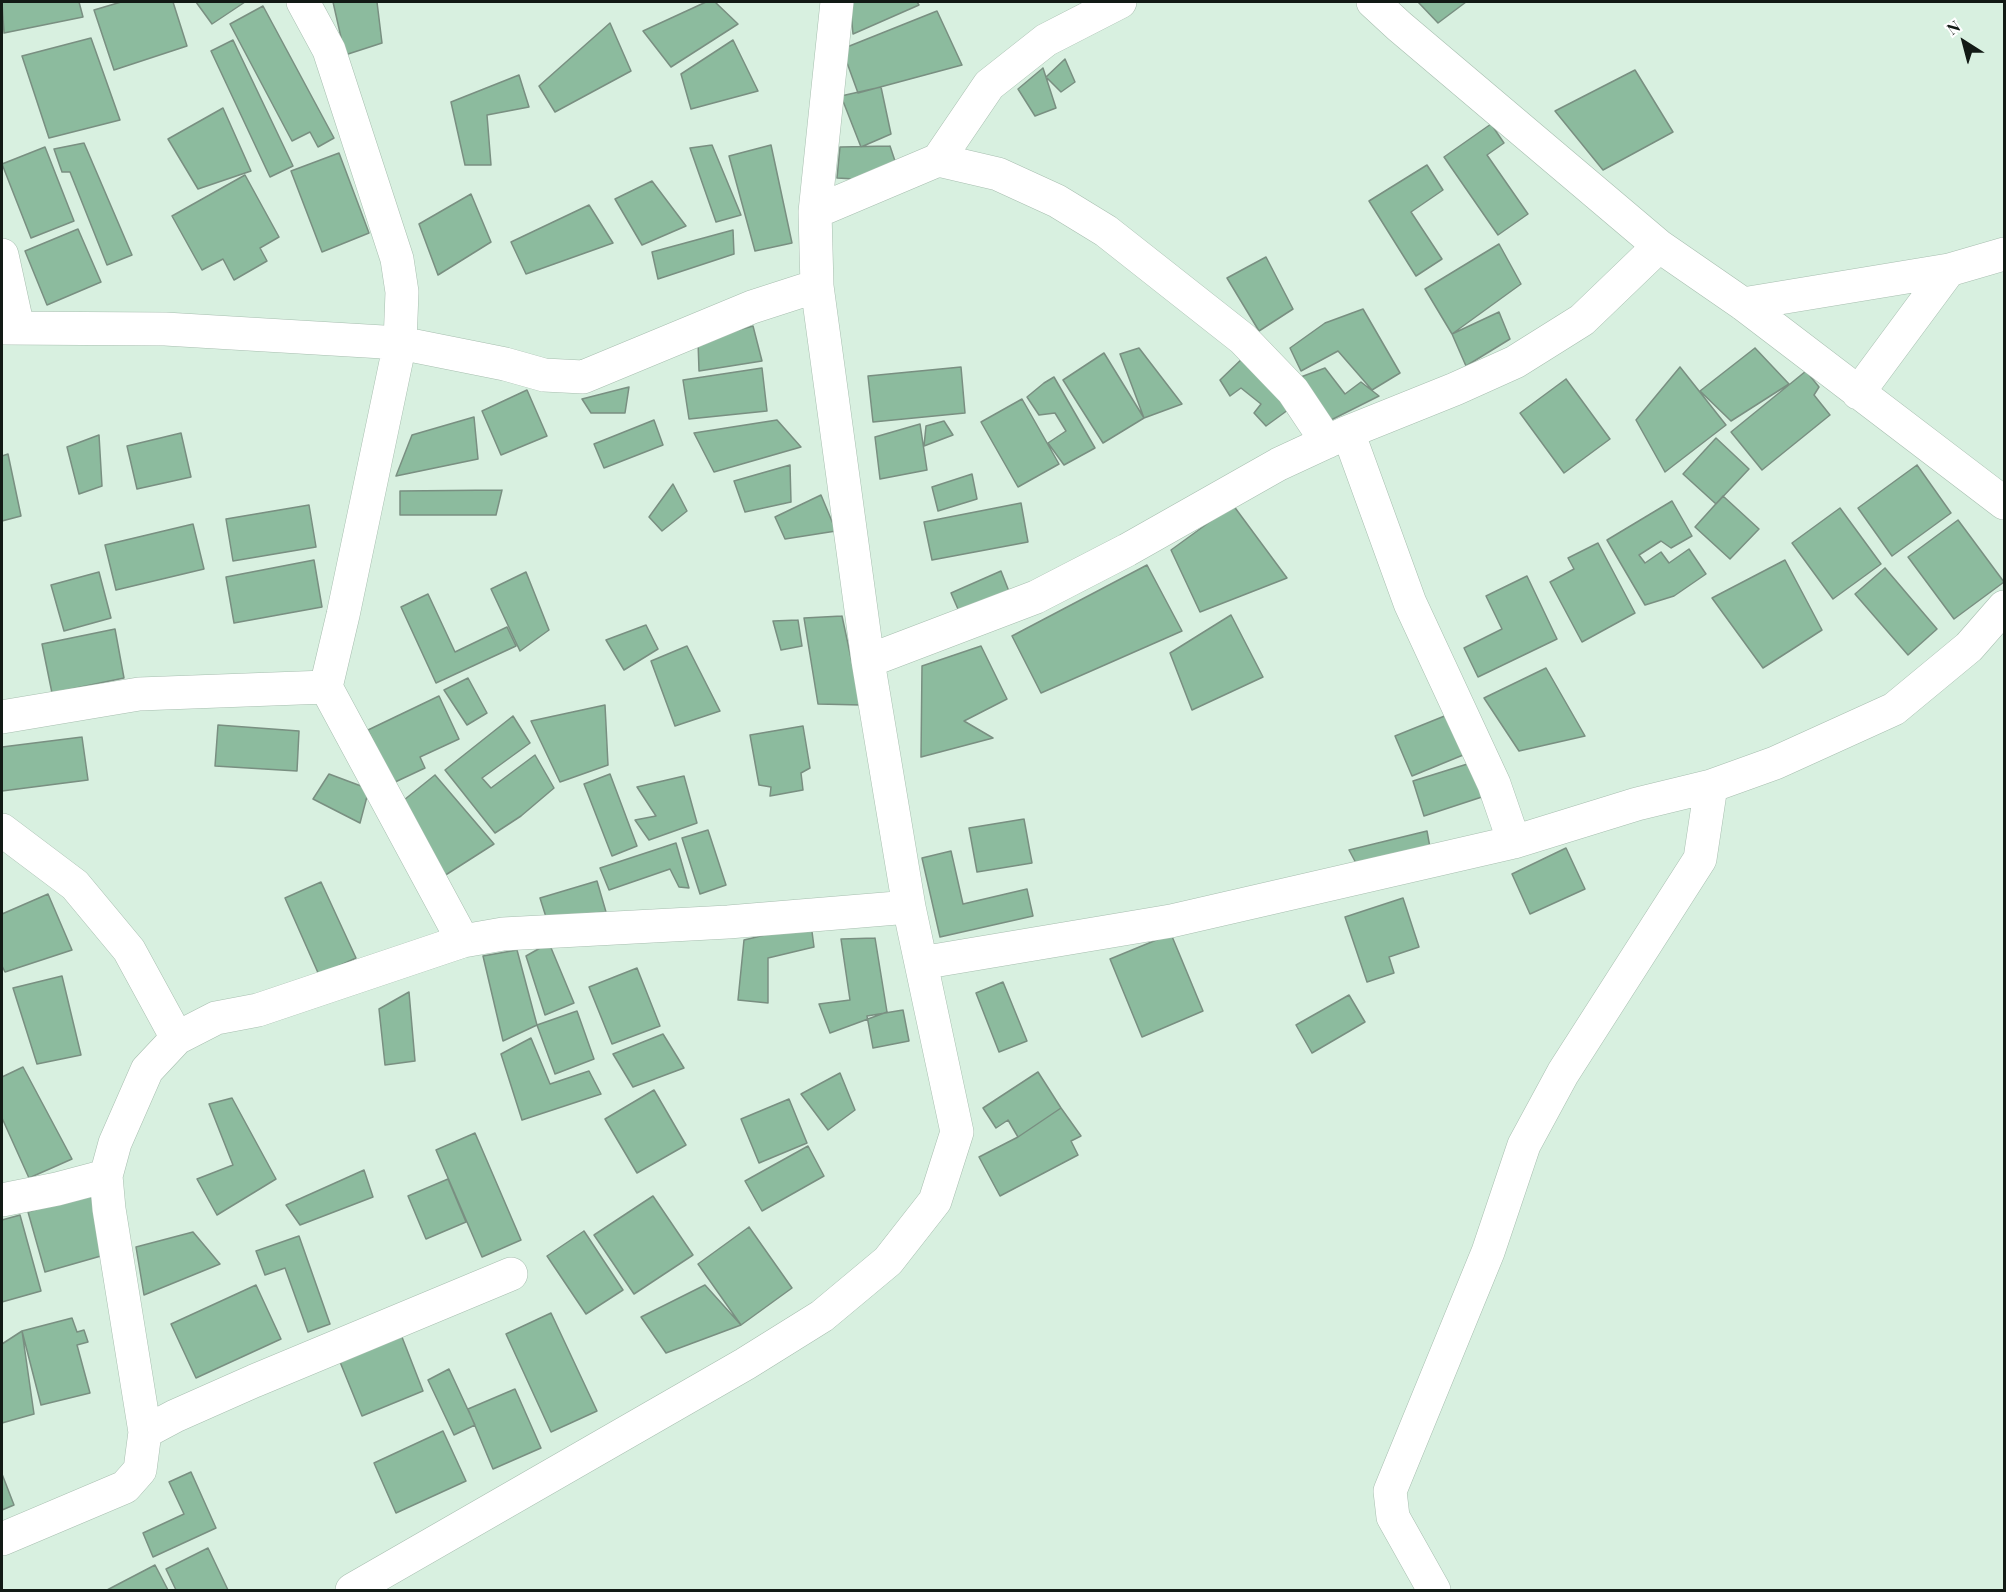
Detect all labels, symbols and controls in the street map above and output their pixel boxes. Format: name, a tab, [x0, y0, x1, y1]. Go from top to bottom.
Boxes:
north arrow	[1934, 12, 1994, 72]
text: N	[1942, 15, 1964, 39]

